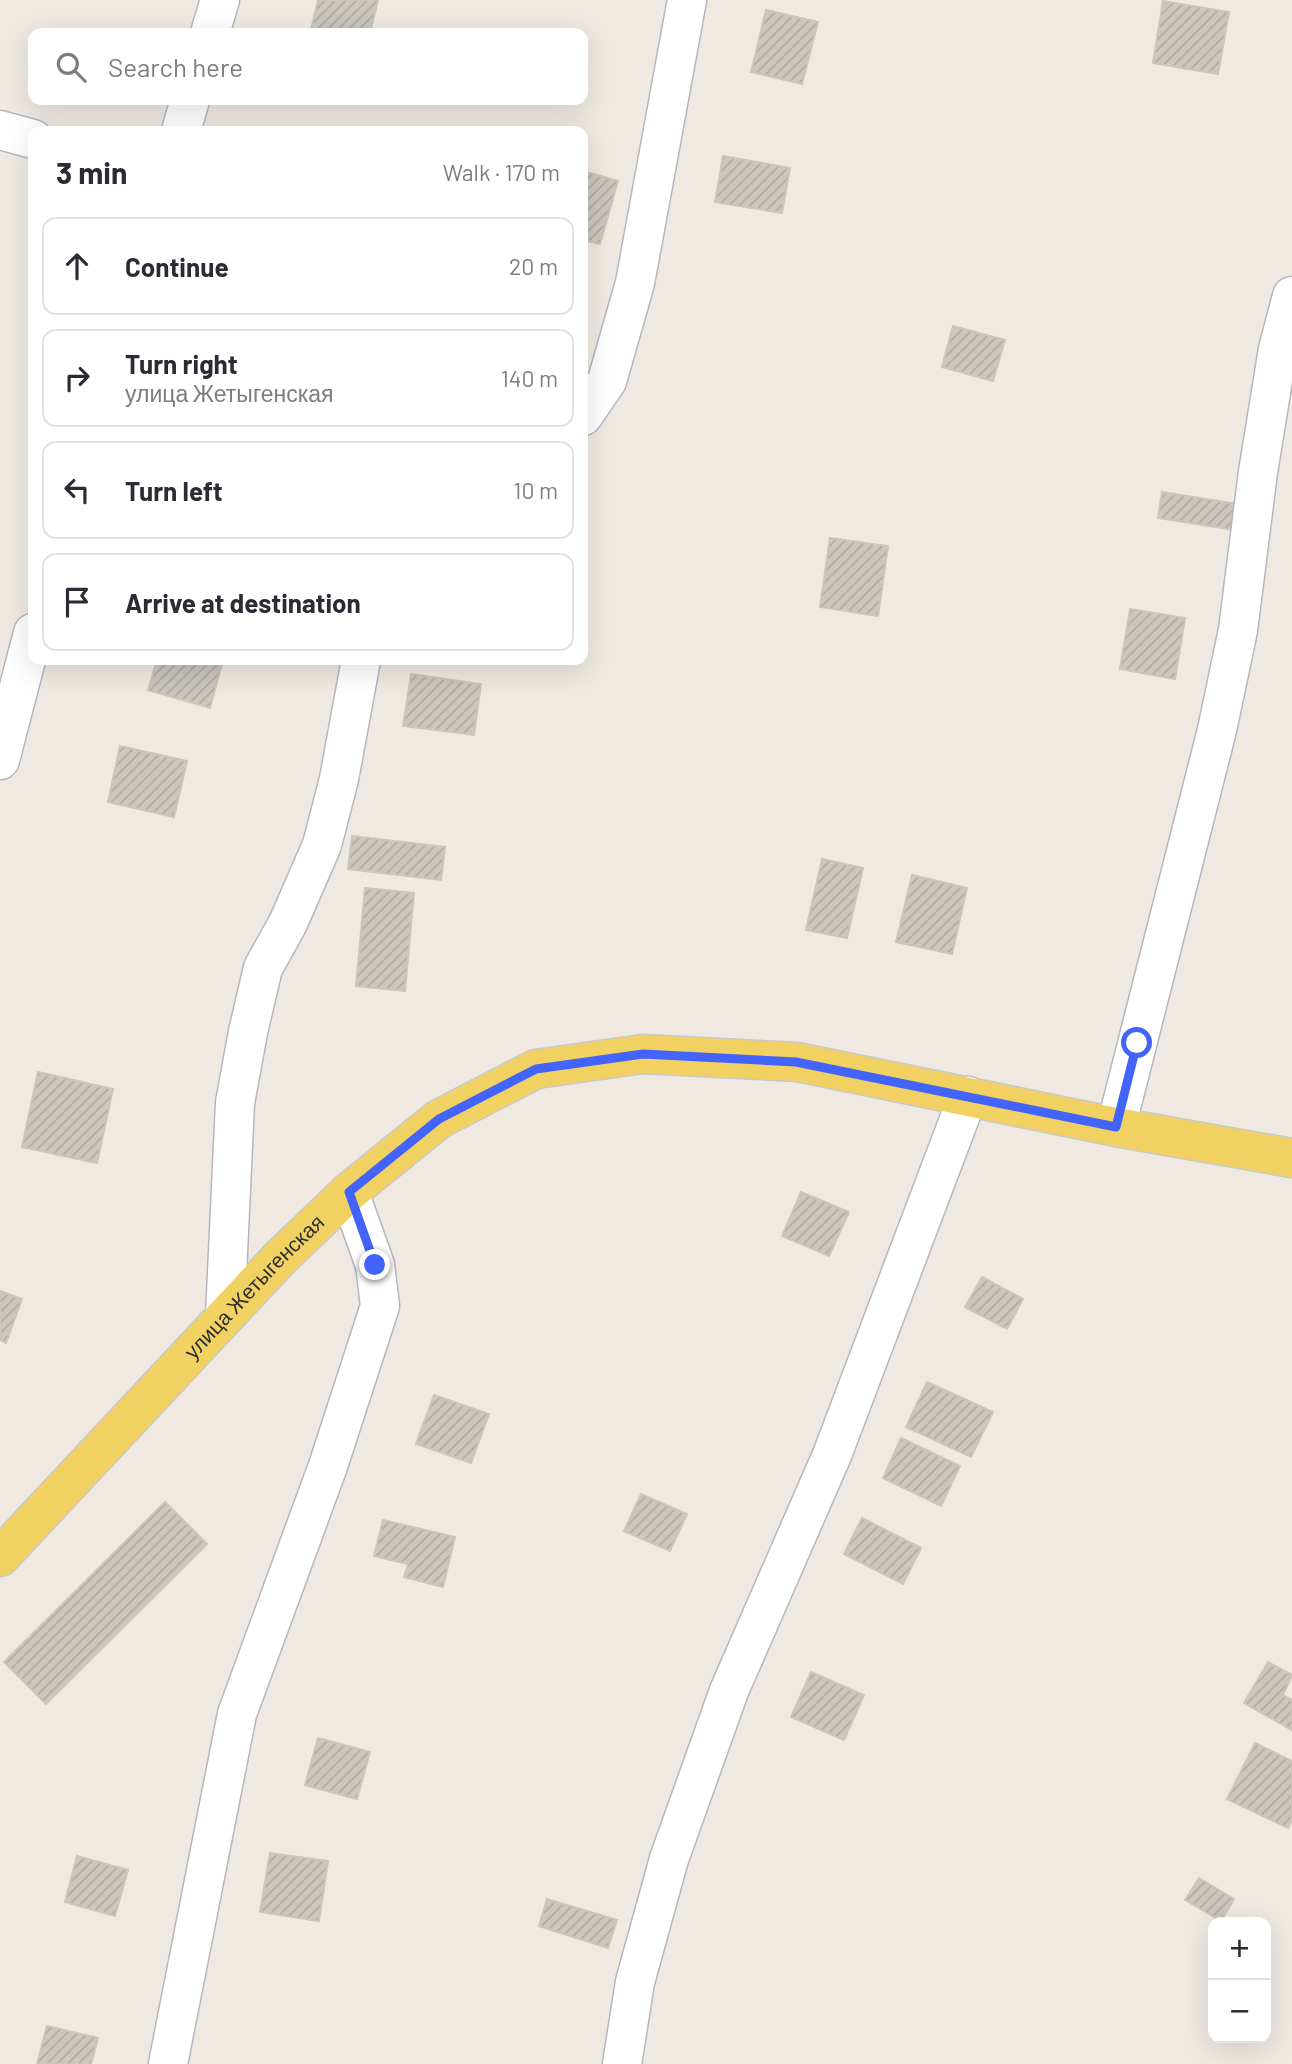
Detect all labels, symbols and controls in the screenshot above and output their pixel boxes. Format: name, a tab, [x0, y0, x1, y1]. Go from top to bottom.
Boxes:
search box	[28, 28, 588, 105]
icon: search	[52, 48, 90, 86]
text: Search here	[108, 51, 243, 82]
text: 3 min	[56, 154, 127, 190]
text: Walk · 170 m	[443, 158, 560, 186]
icon: ahead	[58, 247, 96, 285]
text: Continue	[125, 251, 229, 282]
text: 20 m	[509, 252, 558, 280]
text: Turn right	[125, 348, 238, 379]
icon: right	[58, 359, 96, 397]
text: 140 m	[501, 364, 558, 392]
text: улица Жетыгенская	[125, 379, 334, 407]
icon: left	[58, 471, 96, 509]
text: Turn left	[125, 475, 223, 506]
text: 10 m	[513, 476, 558, 504]
icon: arrive	[58, 583, 96, 621]
text: Arrive at destination	[125, 587, 361, 618]
route start	[1121, 1027, 1152, 1058]
street label: улица Жетыгенская	[178, 1209, 329, 1363]
route end	[359, 1249, 390, 1280]
map controls	[1208, 1917, 1271, 2043]
button: +	[1208, 1917, 1271, 1980]
button: −	[1208, 1980, 1271, 2043]

